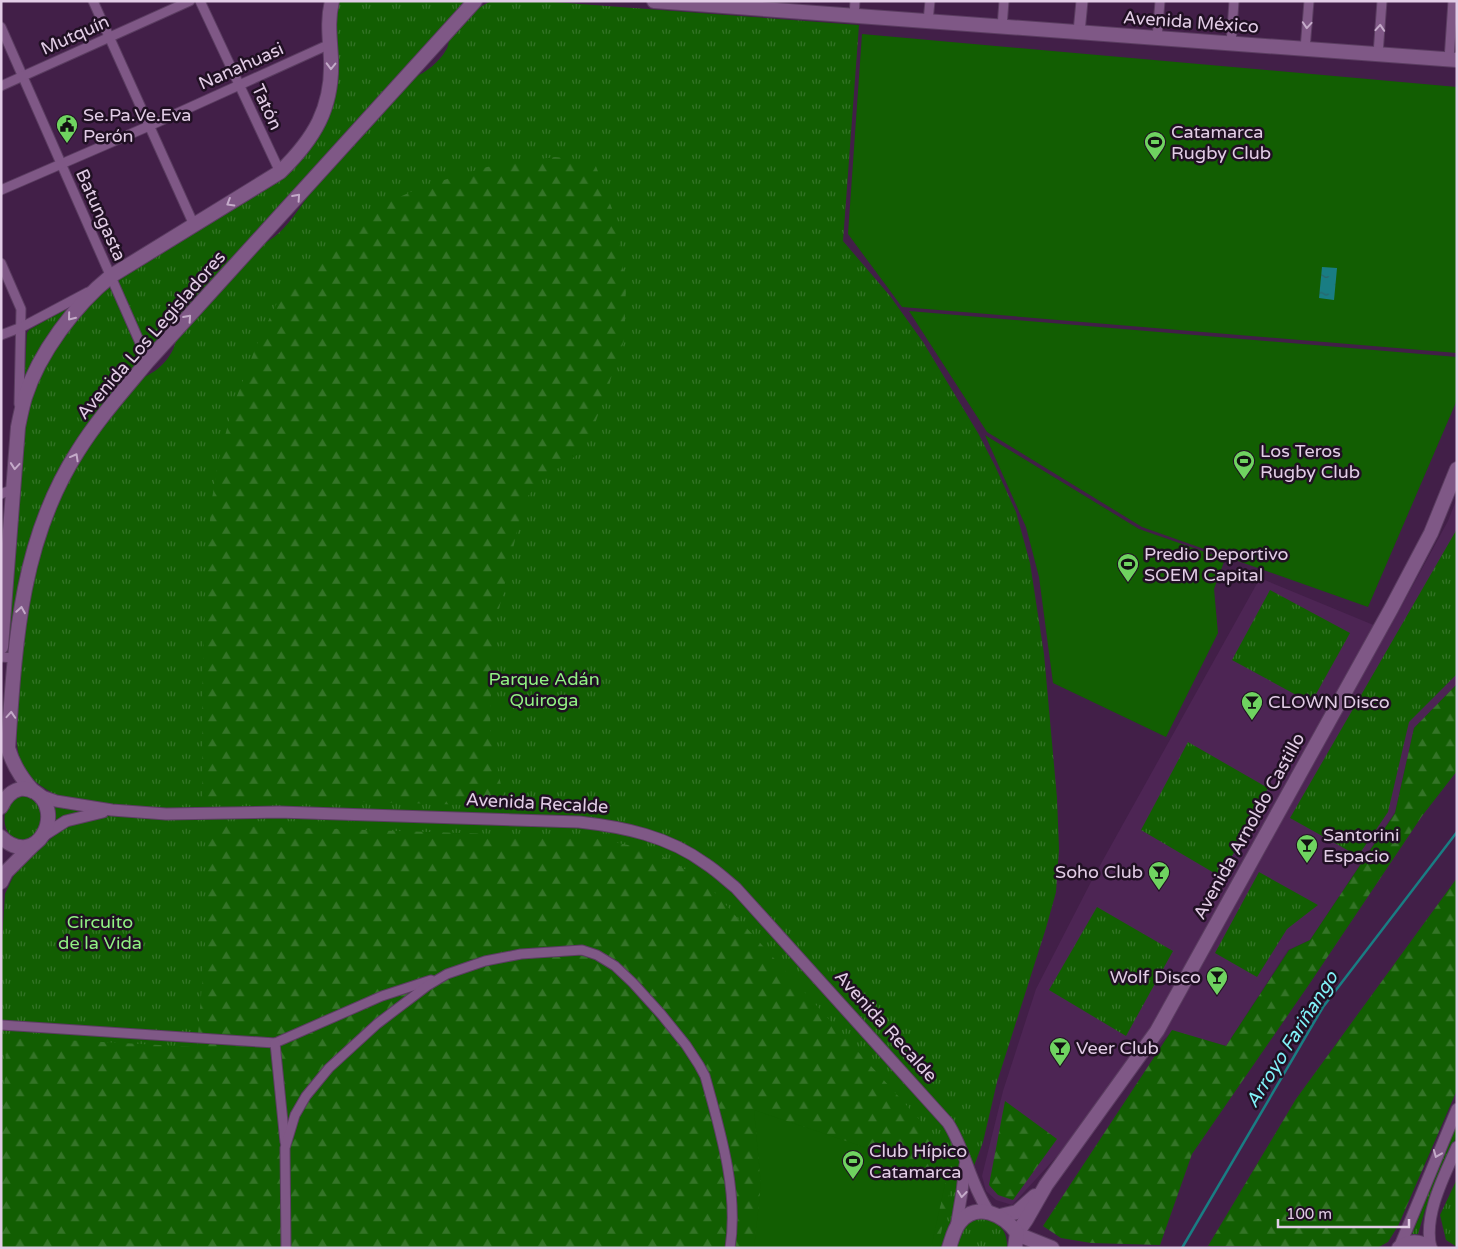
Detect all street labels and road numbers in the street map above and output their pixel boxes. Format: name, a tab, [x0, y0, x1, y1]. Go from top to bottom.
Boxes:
street label: Avenida México	[1122, 6, 1260, 38]
street label: Mutquín	[37, 10, 113, 60]
street label: Nanahuasi	[195, 37, 287, 95]
street label: Tatón	[247, 81, 287, 133]
street label: Batungasta	[71, 166, 131, 264]
street label: Avenida Los Legisladores	[72, 246, 230, 424]
street label: Avenida Arnoldo Castillo	[1188, 729, 1310, 923]
street label: Avenida Recalde	[465, 788, 609, 818]
street label: Avenida Recalde	[830, 966, 942, 1086]

